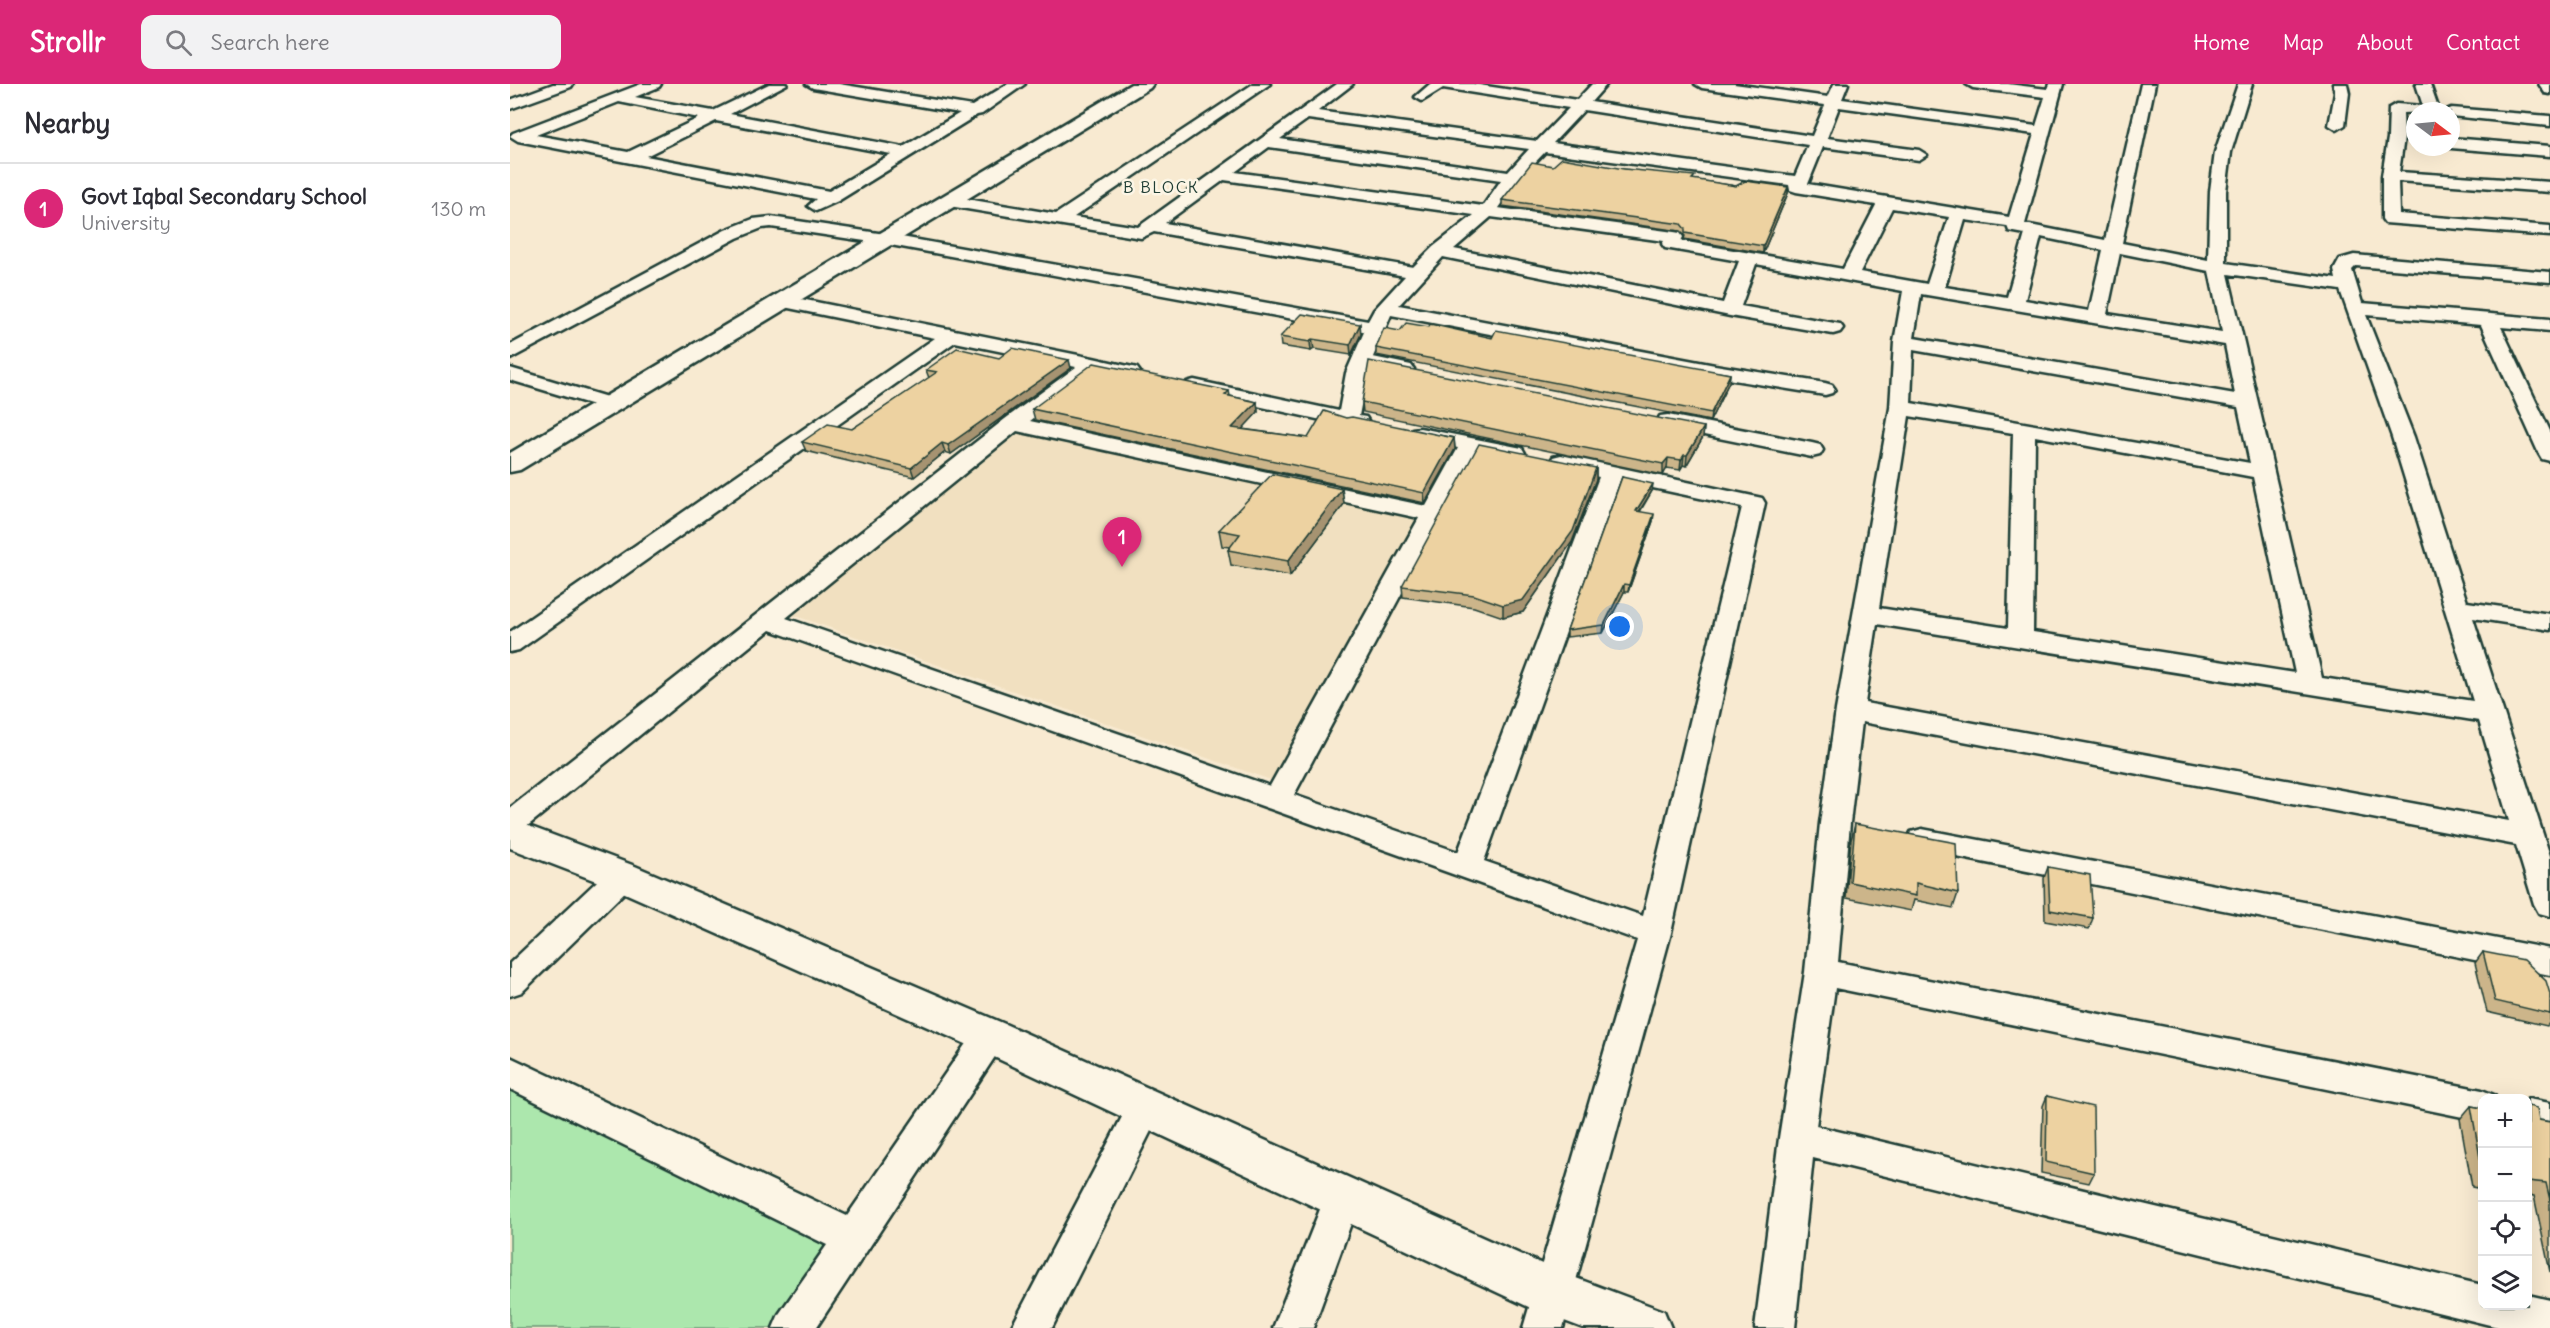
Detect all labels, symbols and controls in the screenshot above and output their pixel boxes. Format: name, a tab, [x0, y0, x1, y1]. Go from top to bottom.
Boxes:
search box	[141, 15, 561, 69]
text: Strollr	[30, 24, 105, 60]
icon: search	[162, 26, 195, 59]
text: Search here	[210, 28, 330, 56]
text: Home	[2193, 29, 2250, 56]
text: Map	[2283, 29, 2324, 56]
text: About	[2357, 29, 2413, 56]
text: Contact	[2446, 29, 2520, 56]
north arrow	[2406, 102, 2460, 156]
text: Nearby	[24, 107, 110, 140]
district label: B BLOCK	[1123, 177, 1199, 197]
text: Govt Iqbal Secondary School	[81, 182, 367, 210]
text: 1	[40, 196, 47, 221]
text: 130 m	[431, 196, 486, 221]
text: University	[81, 210, 171, 235]
pin: 1	[1102, 518, 1142, 567]
your location	[1605, 612, 1634, 641]
map controls	[2478, 1094, 2532, 1310]
button: +	[2478, 1094, 2532, 1148]
button: −	[2478, 1148, 2532, 1202]
button: locate	[2478, 1202, 2532, 1256]
button: layers	[2478, 1256, 2532, 1310]

